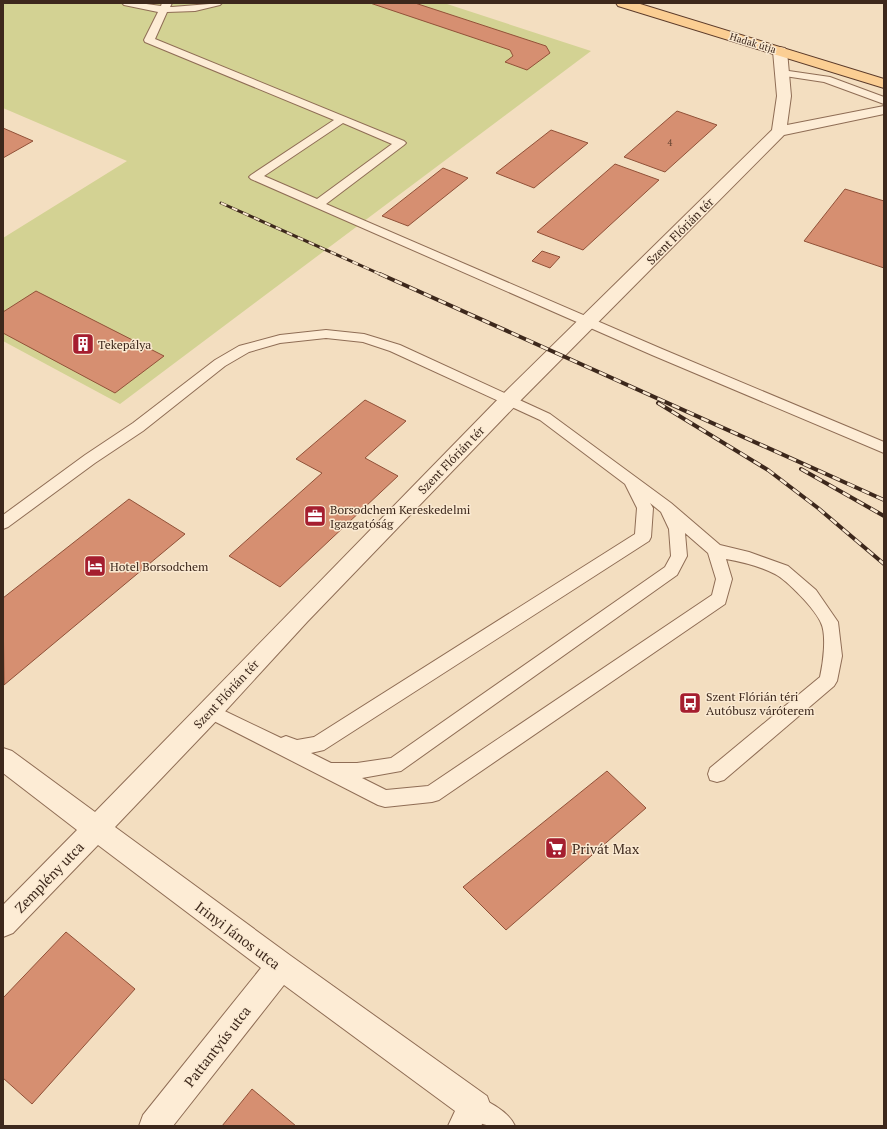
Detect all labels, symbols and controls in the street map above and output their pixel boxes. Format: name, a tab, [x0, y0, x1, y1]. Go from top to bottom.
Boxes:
street label: Hadak útja	[728, 30, 778, 56]
house number: 4	[668, 137, 673, 149]
street label: Szent Flórián tér	[643, 194, 717, 268]
building icon: Tekepálya	[70, 331, 96, 357]
place label: Tekepálya	[98, 337, 151, 352]
street label: Szent Flórián tér	[415, 423, 488, 497]
place label: Borsodchem Kereskedelmi Igazgatóság	[330, 502, 471, 531]
office icon: Borsodchem Kereskedelmi Igazgatóság	[302, 503, 328, 529]
hotel icon: Hotel Borsodchem	[82, 553, 108, 579]
place label: Hotel Borsodchem	[110, 559, 209, 574]
street label: Szent Flórián tér	[190, 656, 262, 732]
place label: Szent Flórián téri Autóbusz váróterem	[706, 689, 815, 718]
bus stop icon: Szent Flórián téri Autóbusz váróterem	[677, 690, 703, 716]
supermarket icon: Privát Max	[543, 835, 569, 861]
street label: Zemplény utca	[10, 837, 88, 917]
place label: Privát Max	[572, 839, 640, 858]
street label: Irinyi János utca	[192, 897, 284, 973]
street label: Pattantyús utca	[179, 1002, 255, 1090]

